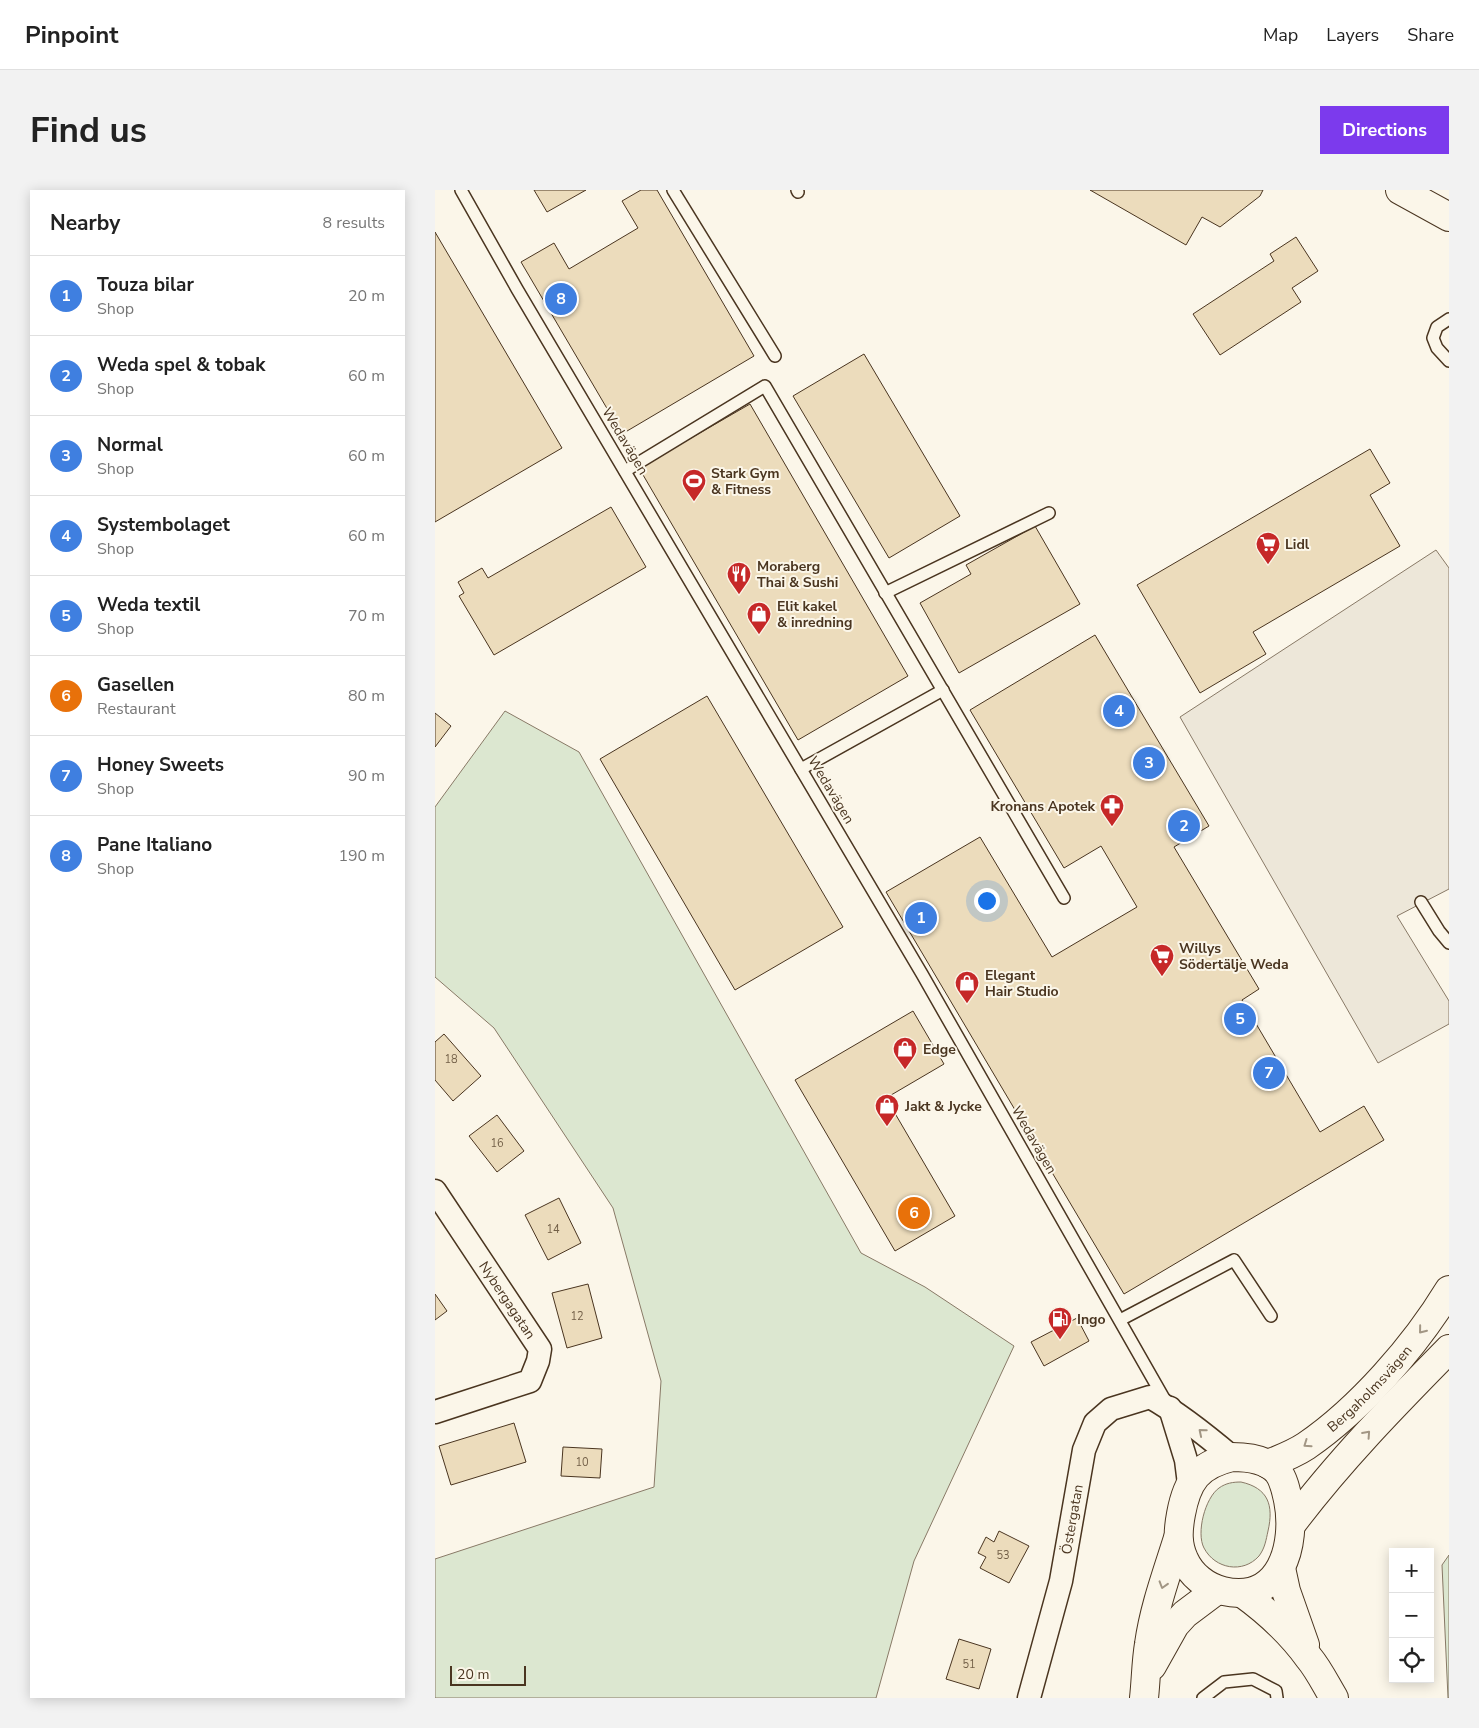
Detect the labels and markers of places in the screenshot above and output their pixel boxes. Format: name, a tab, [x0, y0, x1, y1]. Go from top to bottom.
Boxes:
pin: 8	[545, 280, 577, 318]
place label: Stark Gym & Fitness	[711, 464, 780, 499]
sports icon: Stark Gym & Fitness	[681, 468, 707, 502]
supermarket icon: Lidl	[1255, 531, 1281, 565]
place label: Lidl	[1285, 535, 1310, 554]
place label: Moraberg Thai & Sushi	[757, 557, 838, 592]
restaurant icon: Moraberg Thai & Sushi	[726, 561, 752, 595]
place label: Elit kakel & inredning	[777, 597, 852, 632]
shop icon: Elit kakel & inredning	[746, 601, 772, 635]
pin: 4	[1103, 692, 1135, 730]
pin: 3	[1133, 744, 1165, 782]
pharmacy icon: Kronans Apotek	[1099, 793, 1125, 827]
place label: Kronans Apotek	[990, 797, 1095, 816]
pin: 2	[1168, 807, 1200, 845]
pin: 1	[905, 899, 937, 937]
place label: Willys Södertälje Weda	[1179, 939, 1289, 974]
supermarket icon: Willys Södertälje Weda	[1149, 943, 1175, 977]
place label: Elegant Hair Studio	[985, 966, 1059, 1001]
shop icon: Elegant Hair Studio	[954, 970, 980, 1004]
pin: 5	[1224, 1000, 1256, 1038]
shop icon: Edge	[892, 1036, 918, 1070]
place label: Edge	[923, 1040, 956, 1059]
pin: 7	[1253, 1054, 1285, 1092]
shop icon: Jakt & Jycke	[874, 1093, 900, 1127]
place label: Jakt & Jycke	[904, 1097, 982, 1116]
pin: 6	[898, 1194, 930, 1232]
fuel station icon: Ingo	[1047, 1306, 1073, 1340]
place label: Ingo	[1077, 1310, 1106, 1329]

